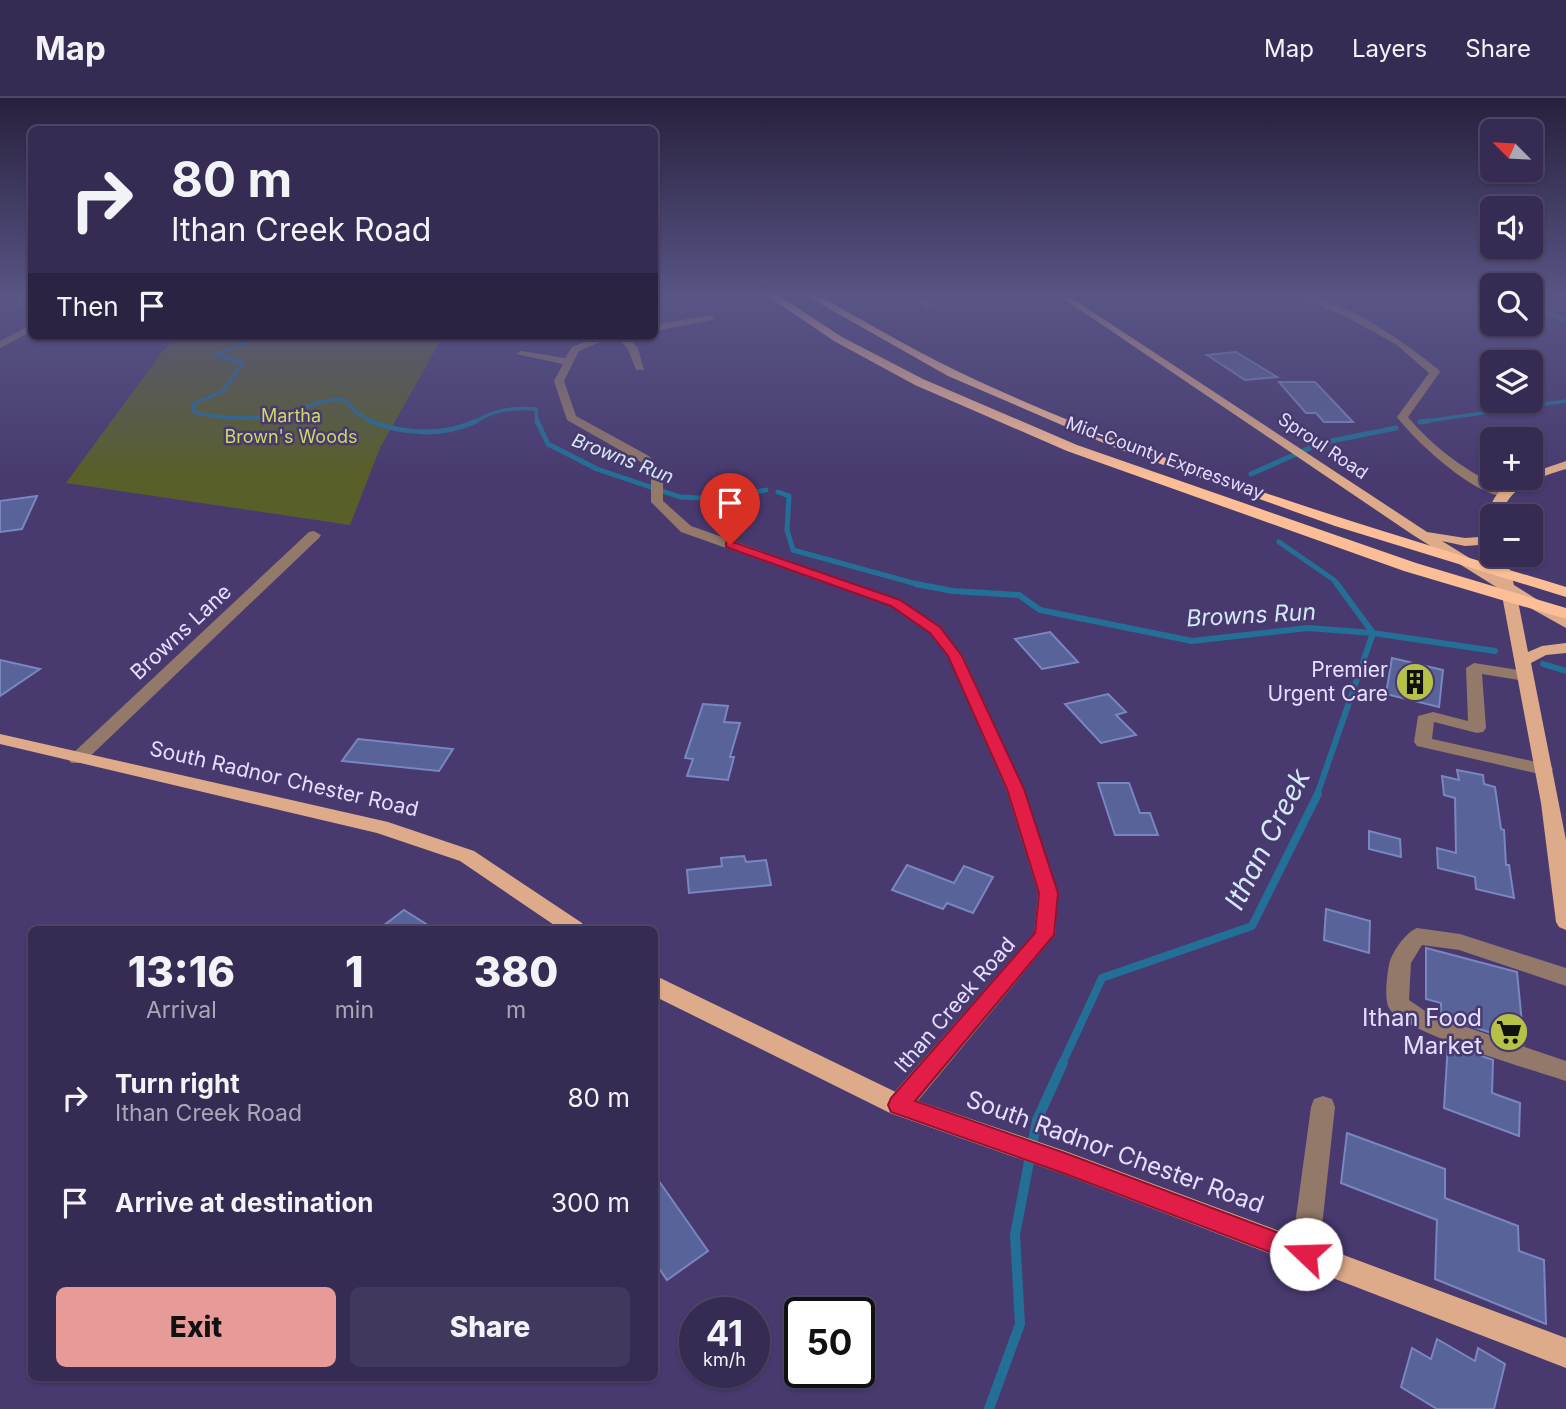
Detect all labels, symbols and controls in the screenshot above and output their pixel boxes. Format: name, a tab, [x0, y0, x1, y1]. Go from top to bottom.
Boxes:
text: Map	[35, 28, 106, 68]
text: Map	[1264, 34, 1314, 63]
text: Layers	[1352, 34, 1427, 63]
text: Share	[1465, 34, 1531, 63]
north arrow	[1480, 119, 1544, 182]
map controls	[1480, 119, 1543, 567]
text: 80 m	[171, 150, 292, 209]
icon: right	[56, 154, 147, 245]
button: sound	[1480, 196, 1543, 259]
text: Ithan Creek Road	[171, 210, 431, 249]
button: search	[1480, 273, 1543, 336]
icon: arrive	[133, 287, 171, 325]
text: Then	[56, 291, 119, 322]
button: layers	[1480, 350, 1543, 413]
park label: Martha Brown's Woods	[225, 405, 357, 447]
street label: Sproul Road	[1275, 408, 1372, 483]
street label: Mid-County Expressway	[1063, 412, 1267, 503]
button: +	[1480, 427, 1543, 490]
water label: Browns Run	[569, 429, 677, 488]
pin	[700, 473, 760, 545]
icon: arrive	[711, 484, 749, 522]
button: −	[1480, 504, 1543, 567]
street label: Browns Lane	[125, 579, 236, 685]
water label: Browns Run	[1185, 598, 1317, 632]
place label: Premier Urgent Care	[1268, 657, 1388, 706]
building icon: Premier Urgent Care	[1394, 661, 1436, 703]
street label: South Radnor Chester Road	[147, 735, 421, 822]
water label: Ithan Creek	[1217, 762, 1317, 915]
street label: Ithan Creek Road	[889, 932, 1020, 1077]
text: 13:16	[128, 946, 235, 997]
text: 1	[345, 946, 364, 997]
text: 380	[474, 946, 558, 997]
text: Arrival	[146, 996, 217, 1024]
text: min	[335, 996, 374, 1024]
text: m	[506, 996, 526, 1024]
place label: Ithan Food Market	[1362, 1003, 1482, 1060]
supermarket icon: Ithan Food Market	[1488, 1011, 1530, 1053]
text: Turn right	[115, 1068, 240, 1099]
icon: right	[56, 1079, 94, 1117]
text: 80 m	[567, 1082, 630, 1113]
street label: South Radnor Chester Road	[963, 1084, 1268, 1219]
text: Ithan Creek Road	[115, 1099, 302, 1127]
icon: arrive	[56, 1184, 94, 1222]
text: Arrive at destination	[115, 1187, 374, 1218]
text: 300 m	[551, 1187, 630, 1218]
position arrow	[1269, 1217, 1343, 1291]
button: Exit	[56, 1287, 336, 1367]
button: Share	[350, 1287, 630, 1367]
speed limit sign: 50	[784, 1297, 875, 1388]
text: 41	[706, 1312, 743, 1354]
text: km/h	[703, 1349, 746, 1370]

